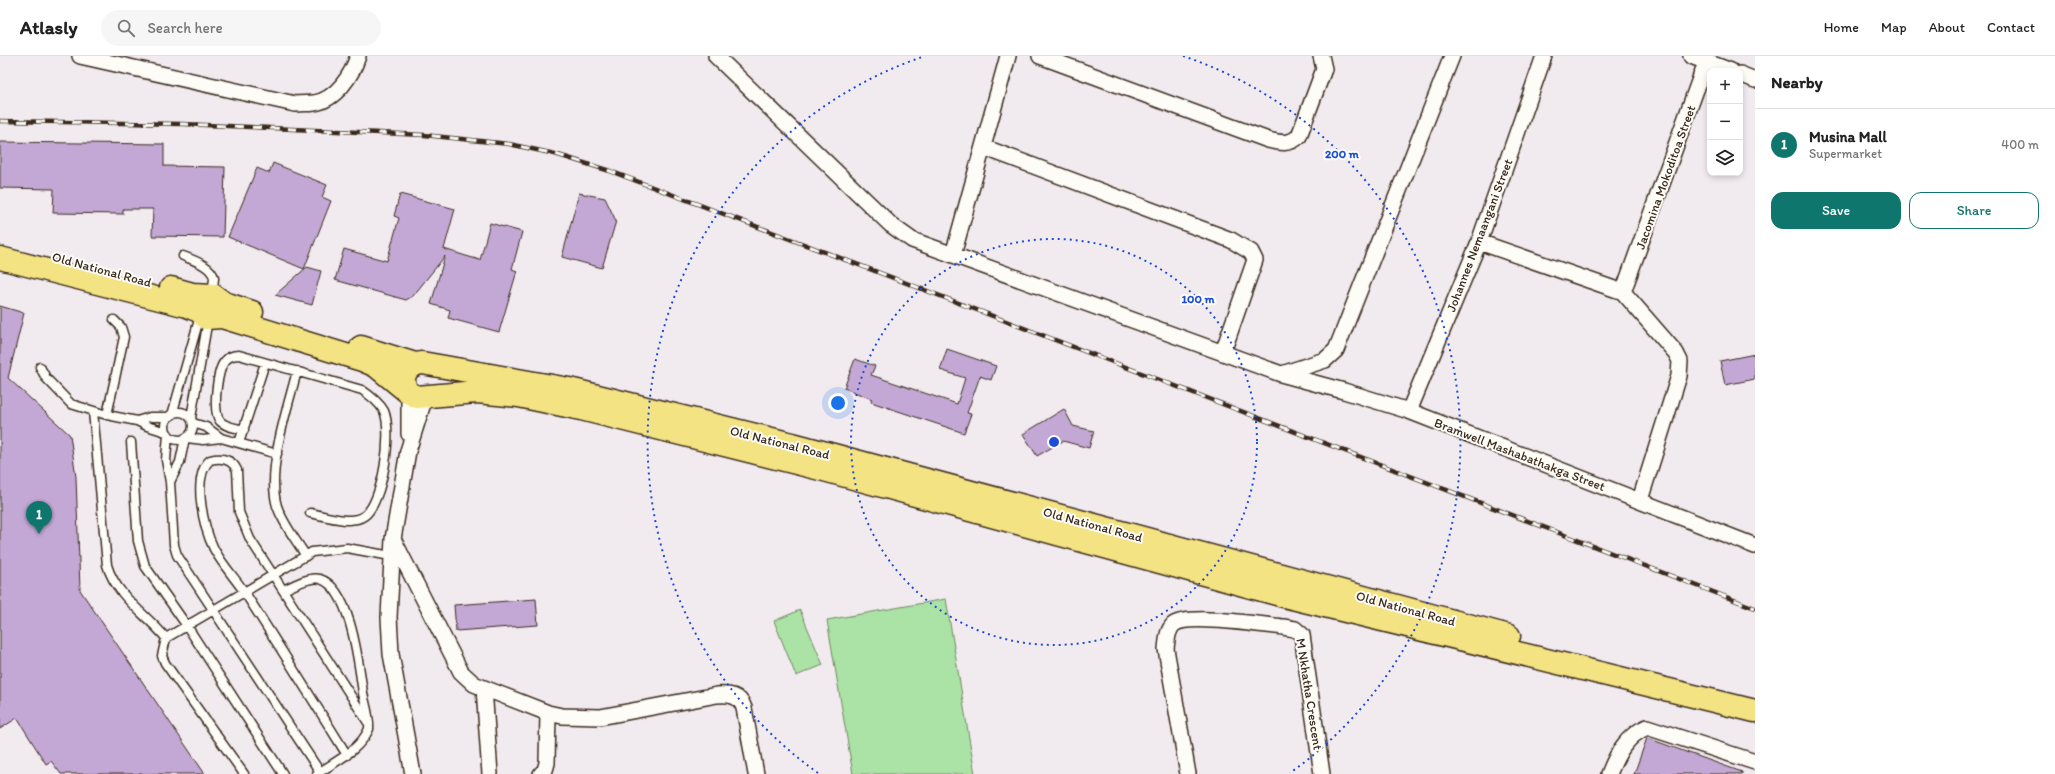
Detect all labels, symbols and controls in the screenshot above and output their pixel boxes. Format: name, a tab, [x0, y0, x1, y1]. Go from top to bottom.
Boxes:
search box	[101, 10, 381, 46]
text: Atlasly	[20, 16, 77, 39]
icon: search	[115, 17, 137, 39]
text: Search here	[147, 19, 223, 37]
text: Home	[1824, 19, 1859, 36]
text: Map	[1881, 19, 1907, 36]
text: About	[1929, 19, 1965, 36]
text: Contact	[1987, 19, 2035, 36]
map controls	[1707, 68, 1743, 176]
button: +	[1707, 68, 1743, 104]
text: Nearby	[1771, 72, 1823, 92]
street label: Jacomina Mokoditoa Street	[1632, 103, 1699, 251]
button: −	[1707, 104, 1743, 140]
text: Musina Mall	[1809, 128, 1887, 146]
text: 1	[1781, 137, 1787, 152]
text: 400 m	[2001, 137, 2039, 152]
button: layers	[1707, 140, 1743, 176]
text: Supermarket	[1809, 146, 1882, 161]
text: 200 m	[1325, 147, 1360, 161]
street label: Johannes Nemaangani Street	[1443, 156, 1516, 314]
button: Save	[1771, 192, 1901, 229]
button: Share	[1909, 192, 2039, 229]
street label: Old National Road	[50, 249, 153, 290]
text: 100 m	[1181, 292, 1215, 306]
your location	[828, 393, 848, 413]
street label: Bramwell Mashabathakga Street	[1432, 415, 1608, 494]
street label: Old National Road	[728, 423, 831, 462]
centre of rings	[1047, 435, 1061, 449]
pin: 1	[26, 501, 52, 534]
street label: Old National Road	[1041, 504, 1144, 545]
street label: Old National Road	[1354, 588, 1457, 629]
street label: M Nkhatha Crescent	[1293, 637, 1326, 751]

